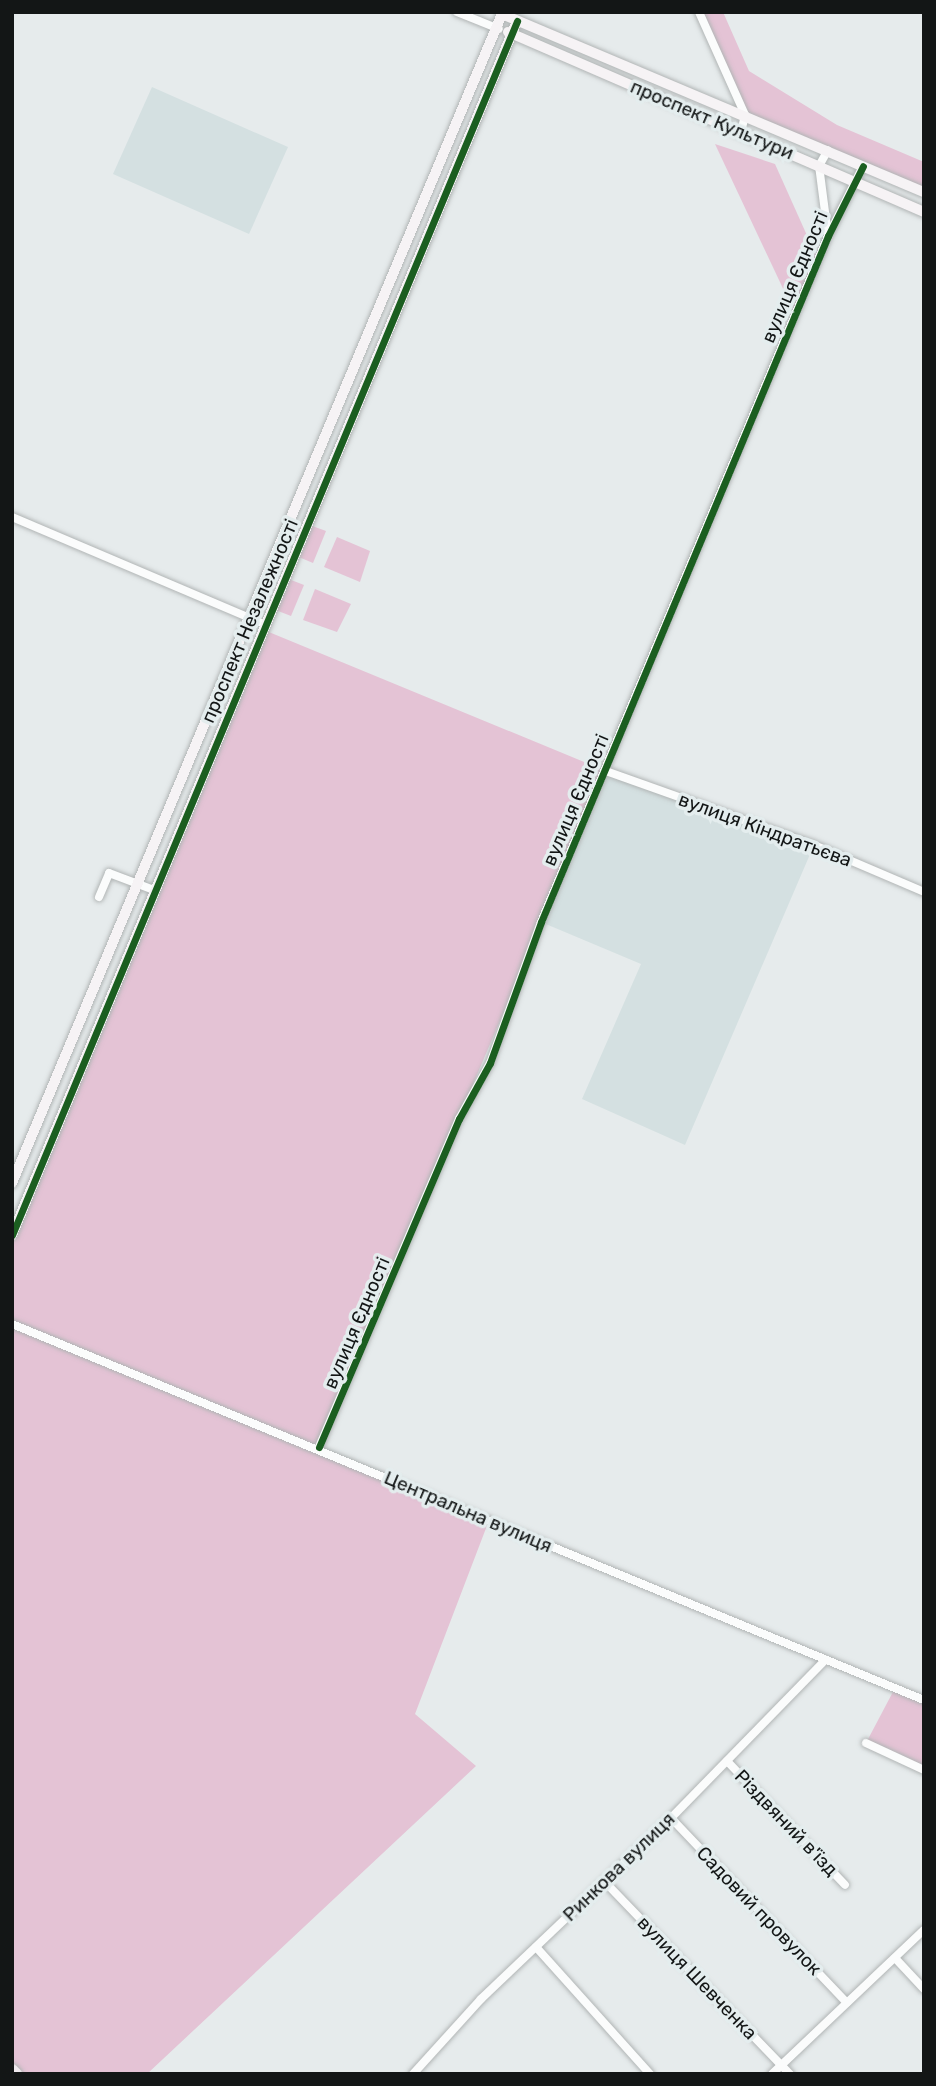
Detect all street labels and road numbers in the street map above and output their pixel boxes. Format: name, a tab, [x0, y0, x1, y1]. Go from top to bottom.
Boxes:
street label: проспект Культури	[627, 75, 797, 165]
street label: вулиця Єдності	[757, 208, 833, 346]
street label: проспект Незалежності	[197, 516, 303, 726]
street label: вулиця Єдності	[538, 731, 614, 869]
street label: вулиця Кіндратьєва	[675, 788, 855, 872]
street label: вулиця Єдності	[319, 1254, 395, 1392]
street label: Центральна вулиця	[381, 1466, 555, 1558]
street label: Різдвяний в'їзд	[730, 1765, 842, 1881]
street label: Ринкова вулиця	[558, 1808, 680, 1926]
street label: Садовий провулок	[692, 1842, 826, 1980]
street label: вулиця Шевченка	[632, 1912, 762, 2044]

